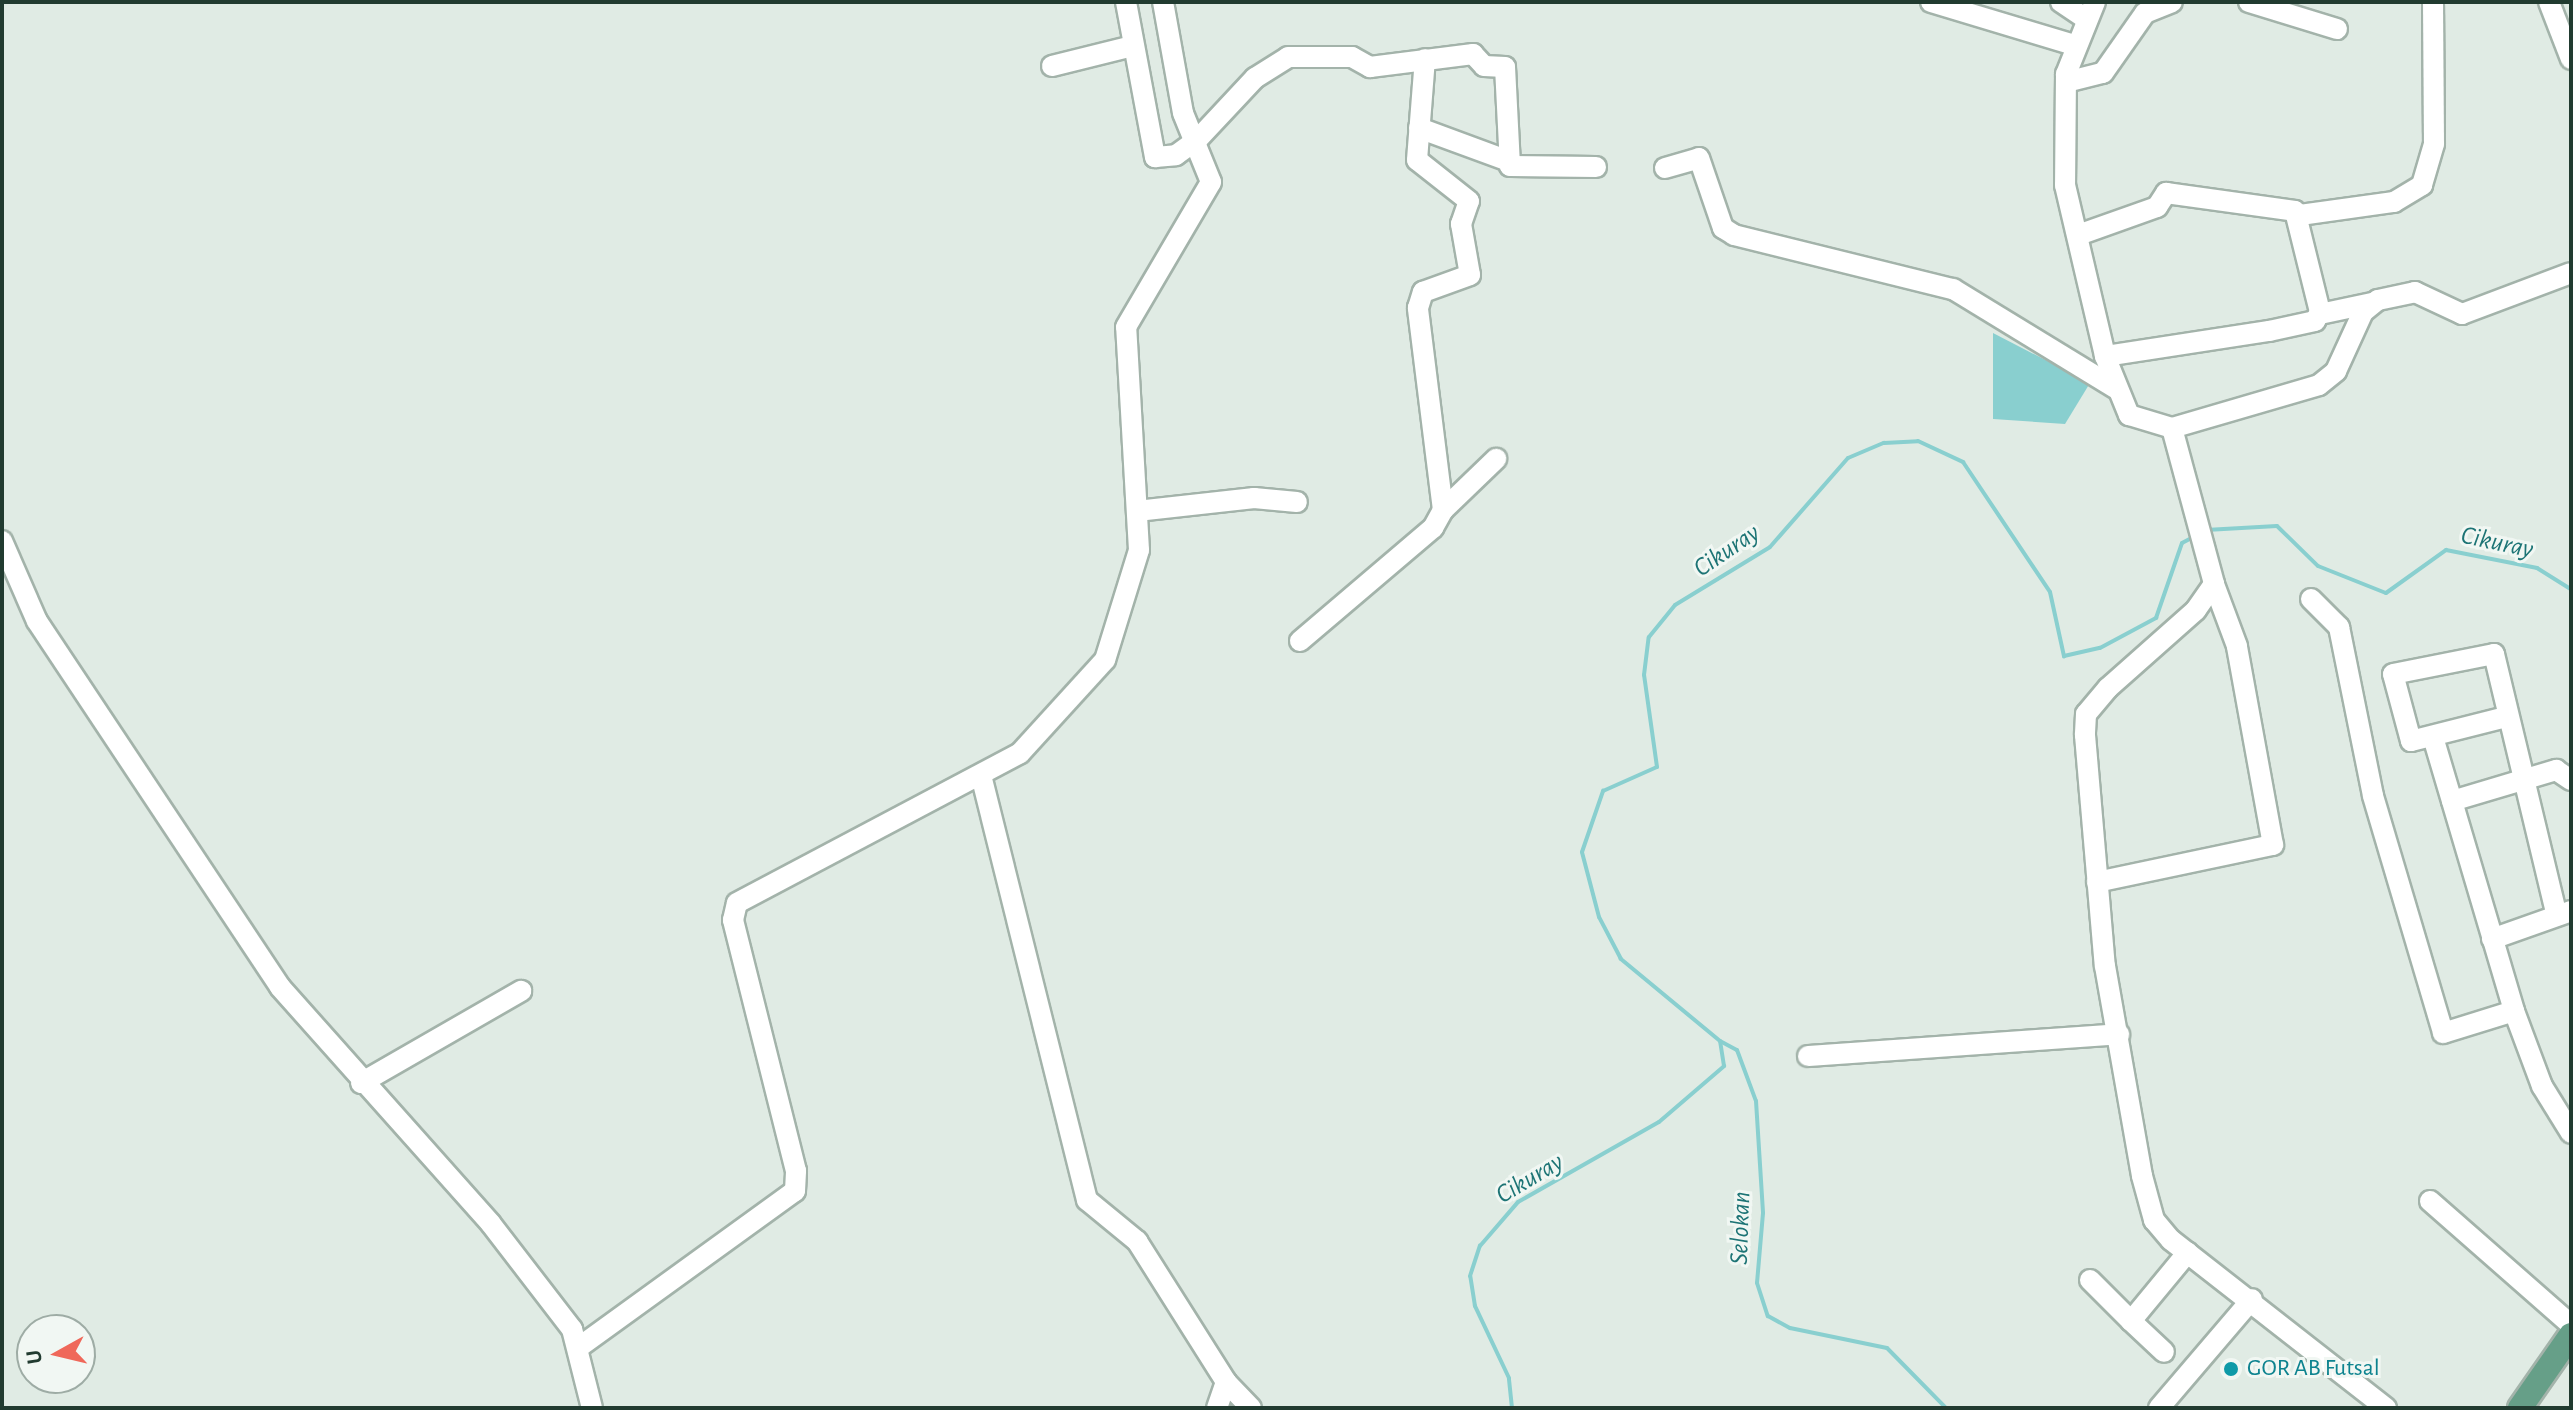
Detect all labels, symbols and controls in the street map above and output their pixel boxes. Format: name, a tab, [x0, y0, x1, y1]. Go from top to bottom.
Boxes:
water label: Cikuray	[1688, 518, 1766, 584]
water label: Cikuray	[2458, 520, 2536, 566]
water label: Cikuray	[1491, 1147, 1569, 1211]
water label: Selokan	[1724, 1191, 1758, 1265]
north arrow	[16, 1314, 96, 1394]
text: U	[22, 1349, 46, 1366]
place label: GOR AB Futsal	[2247, 1355, 2380, 1383]
marker: GOR AB Futsal	[2222, 1360, 2240, 1378]

